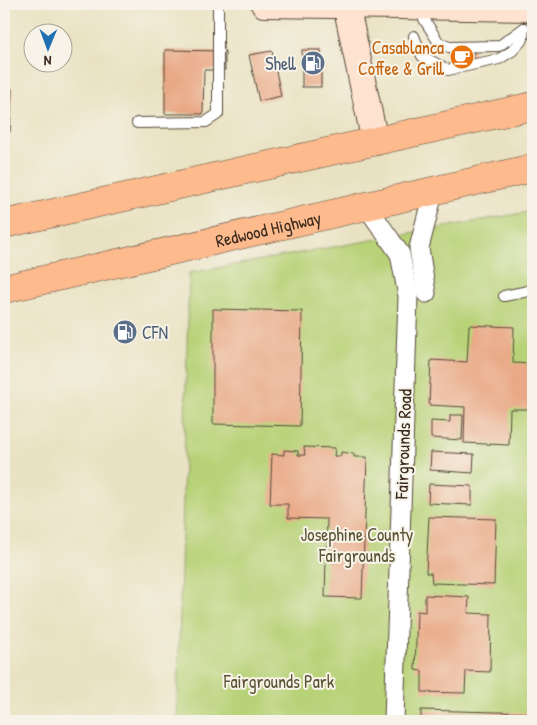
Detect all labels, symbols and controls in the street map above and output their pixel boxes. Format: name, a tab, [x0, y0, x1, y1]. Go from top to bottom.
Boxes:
north arrow	[22, 22, 72, 72]
place label: Casablanca Coffee & Grill	[358, 35, 444, 81]
cafe icon: Casablanca Coffee & Grill	[449, 44, 475, 70]
fuel station icon: Shell	[300, 50, 326, 76]
place label: Shell	[265, 51, 296, 76]
text: N	[43, 52, 52, 71]
street label: Redwood Highway	[213, 204, 324, 253]
fuel station icon: CFN	[112, 319, 138, 345]
place label: CFN	[142, 320, 168, 345]
street label: Fairgrounds Road	[389, 389, 417, 500]
park label: Josephine County Fairgrounds	[300, 522, 414, 568]
park label: Fairgrounds Park	[223, 669, 335, 694]

